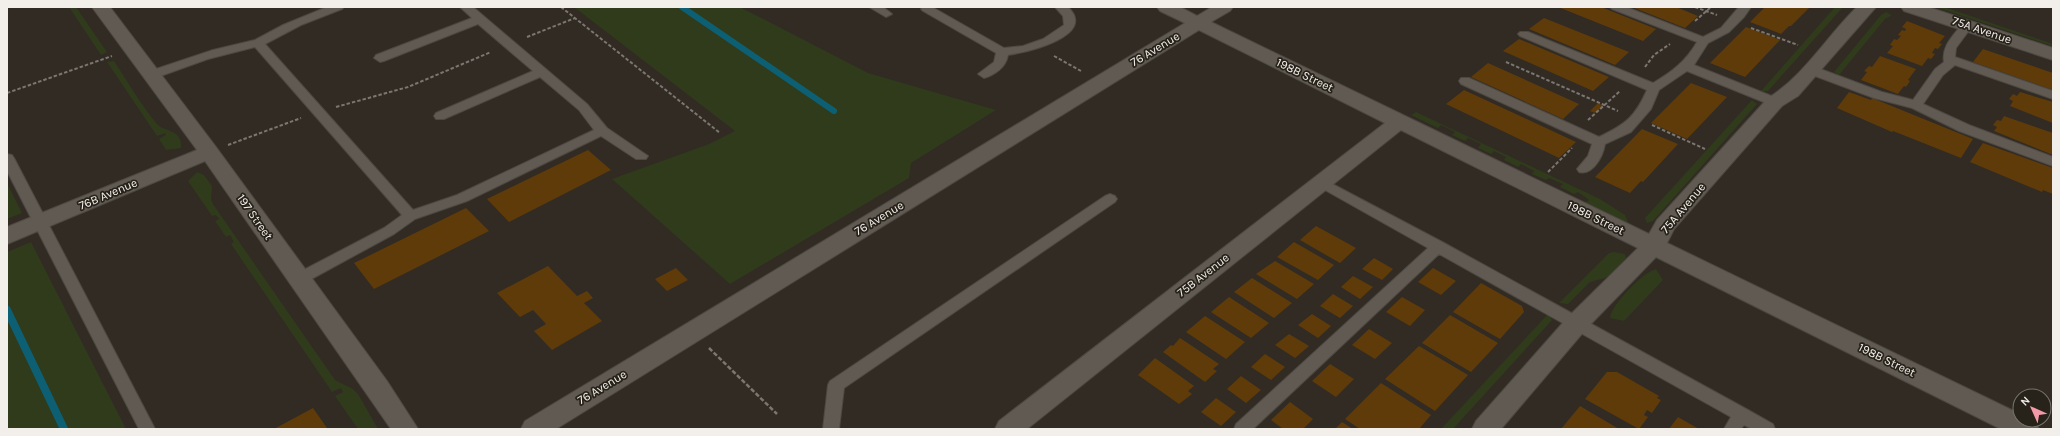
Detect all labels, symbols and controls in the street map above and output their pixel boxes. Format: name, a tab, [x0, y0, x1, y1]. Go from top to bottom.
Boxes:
street label: 75A Avenue	[1951, 13, 2013, 47]
street label: 76 Avenue	[1128, 29, 1182, 69]
street label: 198B Street	[1274, 55, 1336, 95]
street label: 76B Avenue	[77, 175, 139, 213]
street label: 75A Avenue	[1658, 180, 1708, 236]
street label: 197 Street	[234, 192, 276, 243]
street label: 76 Avenue	[852, 198, 906, 238]
street label: 198B Street	[1565, 198, 1627, 238]
street label: 75B Avenue	[1174, 250, 1232, 300]
street label: 198B Street	[1856, 340, 1918, 380]
street label: 76 Avenue	[575, 367, 629, 407]
north arrow	[2012, 388, 2052, 428]
text: N	[2018, 394, 2033, 409]

